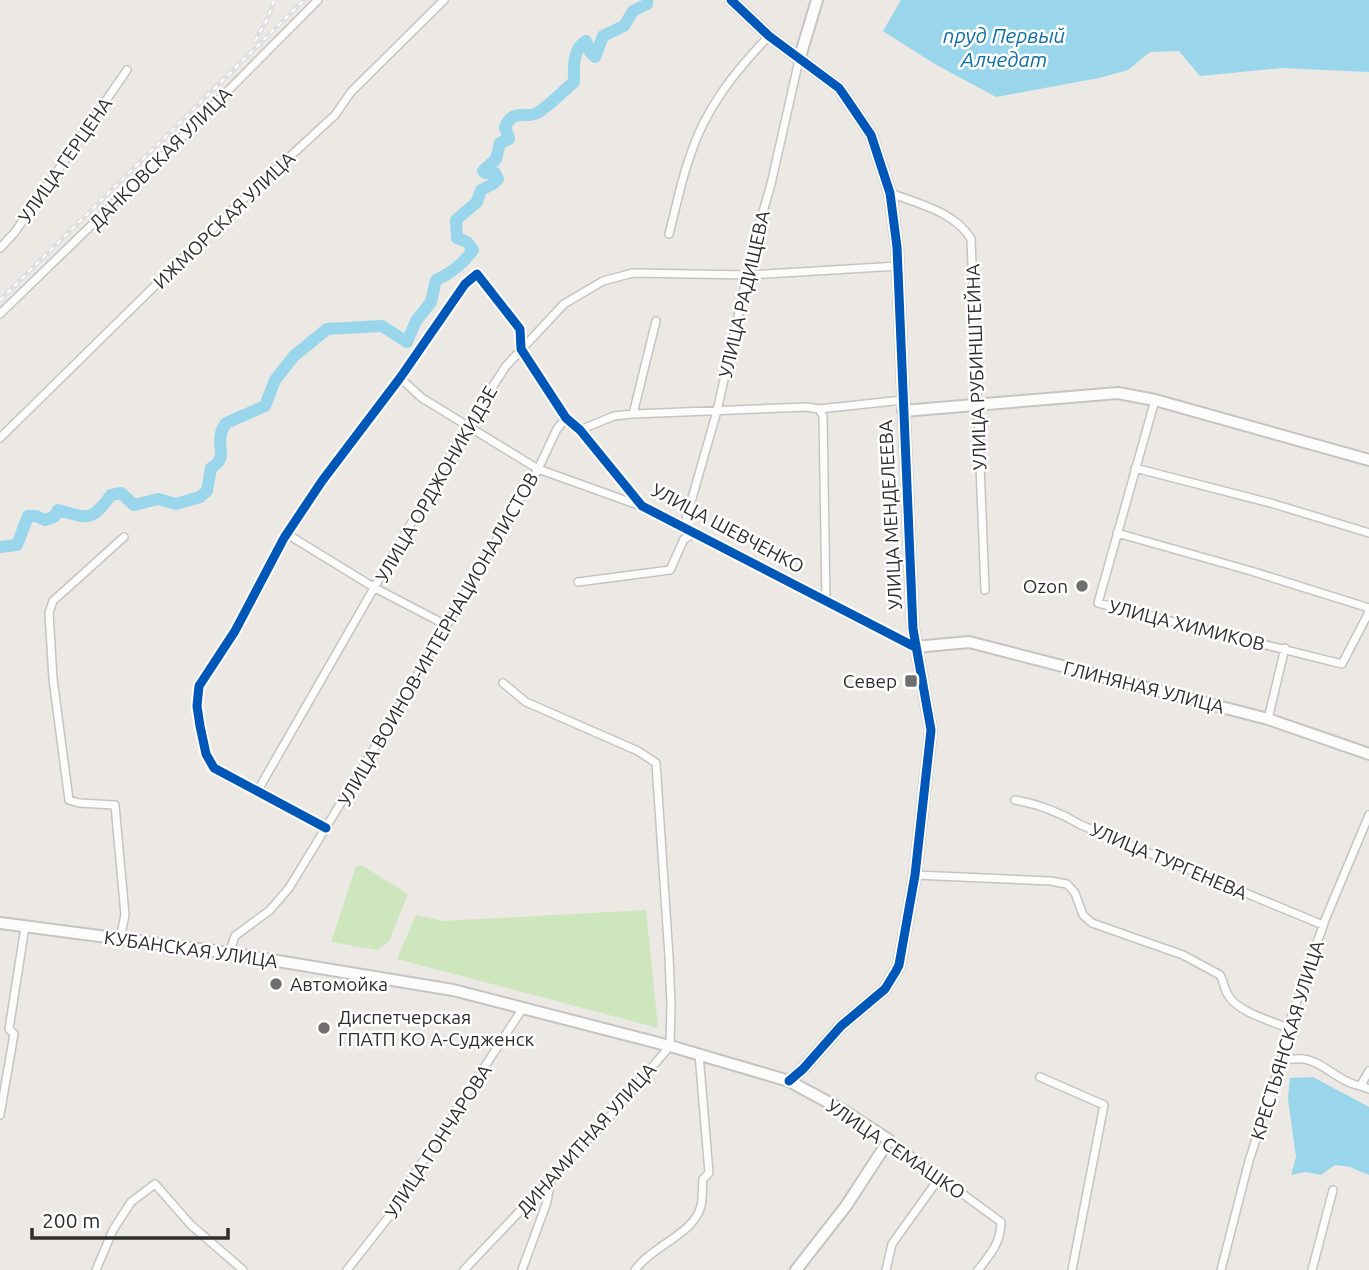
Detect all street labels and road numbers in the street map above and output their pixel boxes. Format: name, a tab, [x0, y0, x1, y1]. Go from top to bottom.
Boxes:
street label: ДАНКОВСКАЯ УЛИЦА	[84, 82, 236, 234]
street label: УЛИЦА ГЕРЦЕНА	[14, 93, 117, 227]
street label: ИЖМОРСКАЯ УЛИЦА	[149, 146, 300, 293]
street label: УЛИЦА РАДИЩЕВА	[714, 208, 774, 380]
street label: УЛИЦА РУБИНШТЕЙНА	[961, 263, 991, 471]
street label: УЛИЦА ОРДЖОНИКИДЗЕ	[371, 382, 501, 586]
street label: УЛИЦА МЕНДЕЛЕЕВА	[874, 419, 906, 611]
street label: УЛИЦА ВОИНОВ-ИНТЕРНАЦИОНАЛИСТОВ	[333, 468, 543, 810]
street label: УЛИЦА ШЕВЧЕНКО	[648, 478, 808, 578]
street label: УЛИЦА ХИМИКОВ	[1107, 595, 1267, 655]
street label: ГЛИНЯНАЯ УЛИЦА	[1061, 656, 1227, 718]
street label: УЛИЦА ТУРГЕНЕВА	[1087, 818, 1251, 904]
street label: КУБАНСКАЯ УЛИЦА	[103, 926, 280, 972]
street label: КРЕСТЬЯНСКАЯ УЛИЦА	[1246, 937, 1328, 1142]
street label: ДИНАМИТНАЯ УЛИЦА	[512, 1058, 661, 1220]
street label: УЛИЦА ГОНЧАРОВА	[380, 1060, 496, 1222]
street label: УЛИЦА СЕМАШКО	[822, 1094, 970, 1204]

